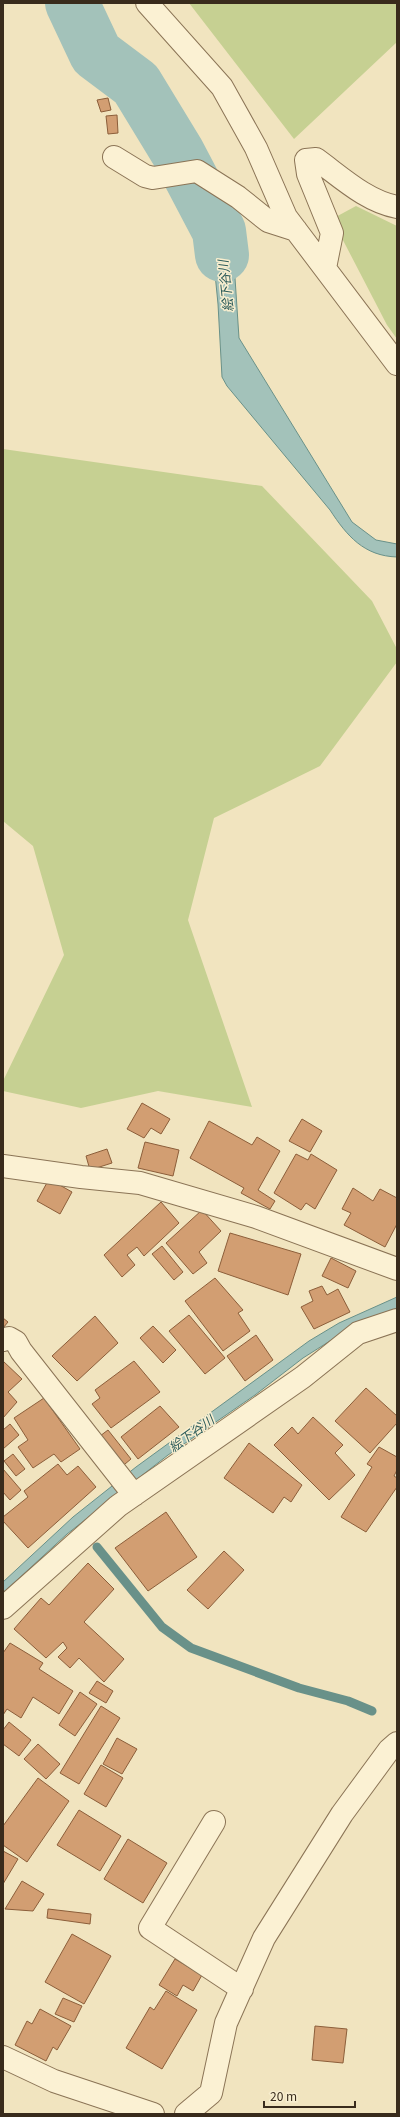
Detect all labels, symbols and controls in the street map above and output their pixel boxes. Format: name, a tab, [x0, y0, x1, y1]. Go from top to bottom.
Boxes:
water label: 絵下谷川	[213, 257, 237, 313]
water label: 絵下谷川	[164, 1409, 219, 1456]
scale bar	[264, 2083, 355, 2109]
text: 20 m	[270, 2087, 297, 2104]

